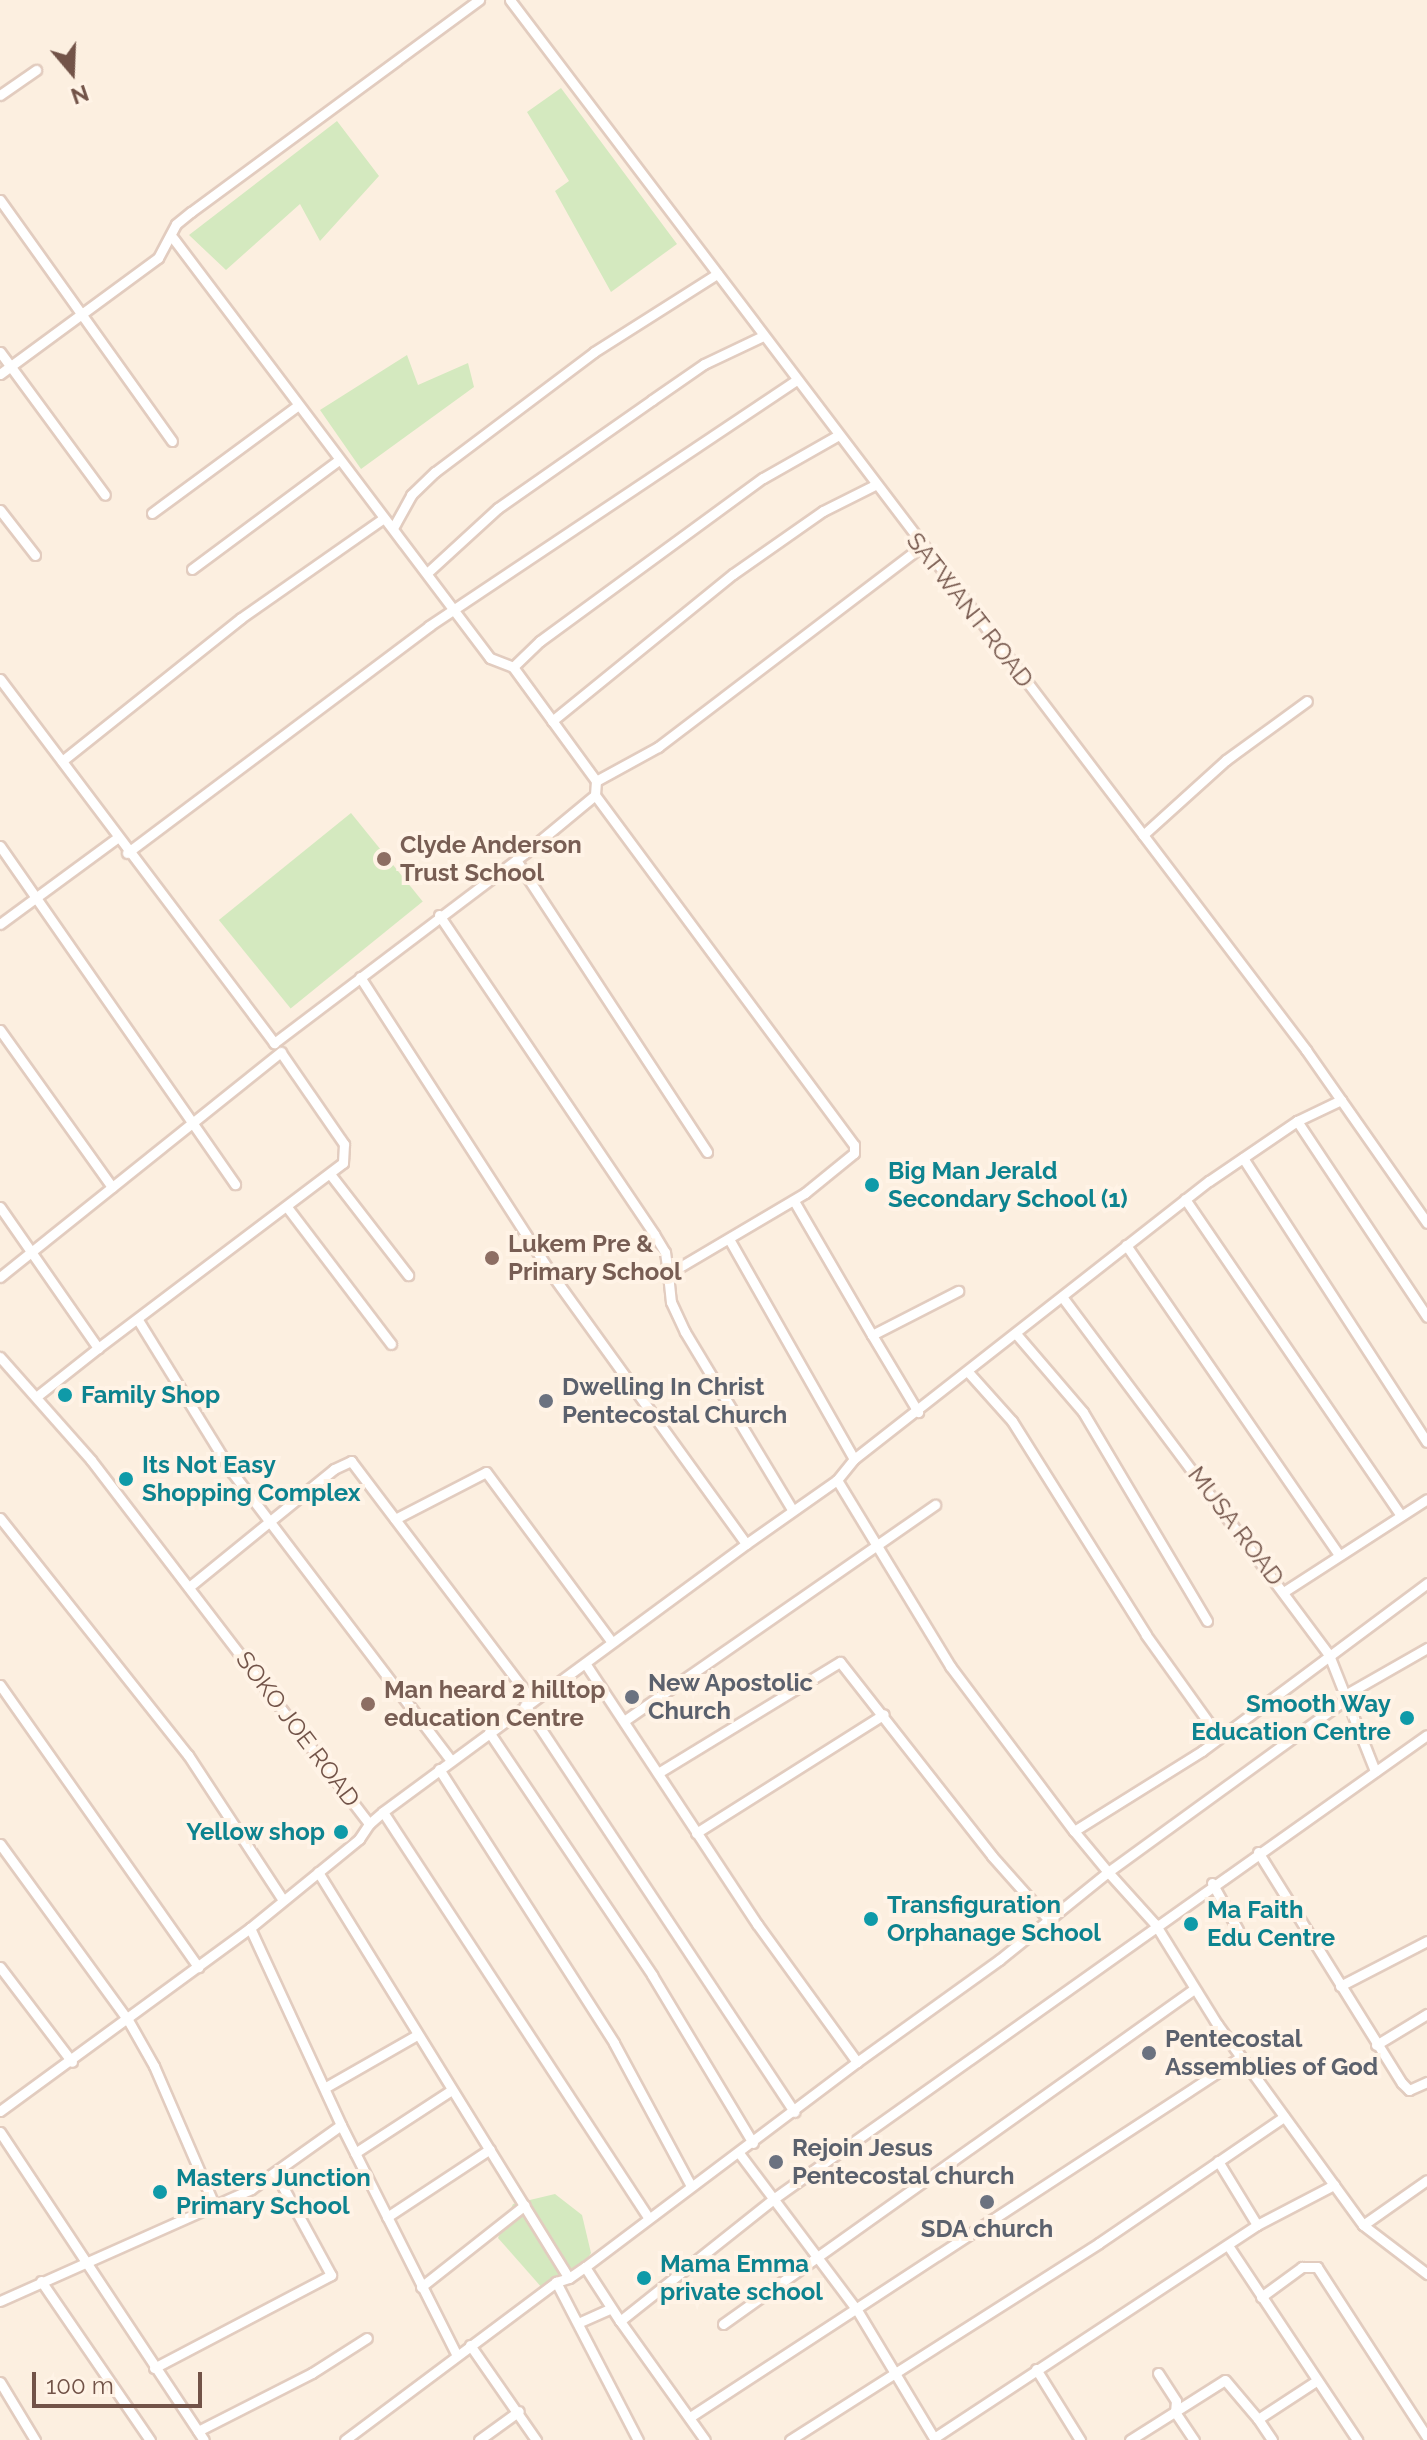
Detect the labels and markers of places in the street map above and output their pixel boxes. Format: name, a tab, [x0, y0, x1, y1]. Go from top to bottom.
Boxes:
place label: Clyde Anderson Trust School	[400, 831, 583, 887]
marker: Clyde Anderson Trust School	[375, 850, 393, 868]
place label: Big Man Jerald Secondary School (1)	[888, 1157, 1129, 1213]
marker: Big Man Jerald Secondary School (1)	[863, 1176, 881, 1194]
place label: Lukem Pre & Primary School	[508, 1230, 682, 1286]
marker: Lukem Pre & Primary School	[483, 1249, 501, 1267]
place label: Dwelling In Christ Pentecostal Church	[562, 1373, 788, 1429]
place label: Family Shop	[81, 1381, 221, 1409]
marker: Family Shop	[56, 1386, 74, 1404]
marker: Dwelling In Christ Pentecostal Church	[537, 1392, 555, 1410]
place label: Its Not Easy Shopping Complex	[142, 1451, 360, 1507]
marker: Its Not Easy Shopping Complex	[117, 1470, 135, 1488]
place label: New Apostolic Church	[648, 1669, 815, 1725]
place label: Man heard 2 hilltop education Centre	[384, 1676, 605, 1732]
marker: New Apostolic Church	[623, 1688, 641, 1706]
place label: Smooth Way Education Centre	[1191, 1690, 1391, 1746]
marker: Man heard 2 hilltop education Centre	[359, 1695, 377, 1713]
marker: Smooth Way Education Centre	[1398, 1709, 1416, 1727]
place label: Yellow shop	[186, 1818, 325, 1846]
marker: Yellow shop	[332, 1823, 350, 1841]
place label: Transfiguration Orphanage School	[887, 1891, 1101, 1947]
place label: Ma Faith Edu Centre	[1207, 1896, 1335, 1952]
marker: Transfiguration Orphanage School	[862, 1910, 880, 1928]
marker: Ma Faith Edu Centre	[1182, 1915, 1200, 1933]
place label: Pentecostal Assemblies of God	[1165, 2025, 1379, 2081]
marker: Pentecostal Assemblies of God	[1140, 2044, 1158, 2062]
place label: Rejoin Jesus Pentecostal church	[792, 2134, 1015, 2190]
marker: Rejoin Jesus Pentecostal church	[767, 2153, 785, 2171]
place label: Masters Junction Primary School	[176, 2164, 371, 2220]
marker: Masters Junction Primary School	[151, 2183, 169, 2201]
marker: SDA church	[978, 2193, 996, 2211]
place label: SDA church	[920, 2215, 1054, 2243]
place label: Mama Emma private school	[660, 2250, 823, 2306]
marker: Mama Emma private school	[635, 2269, 653, 2287]

